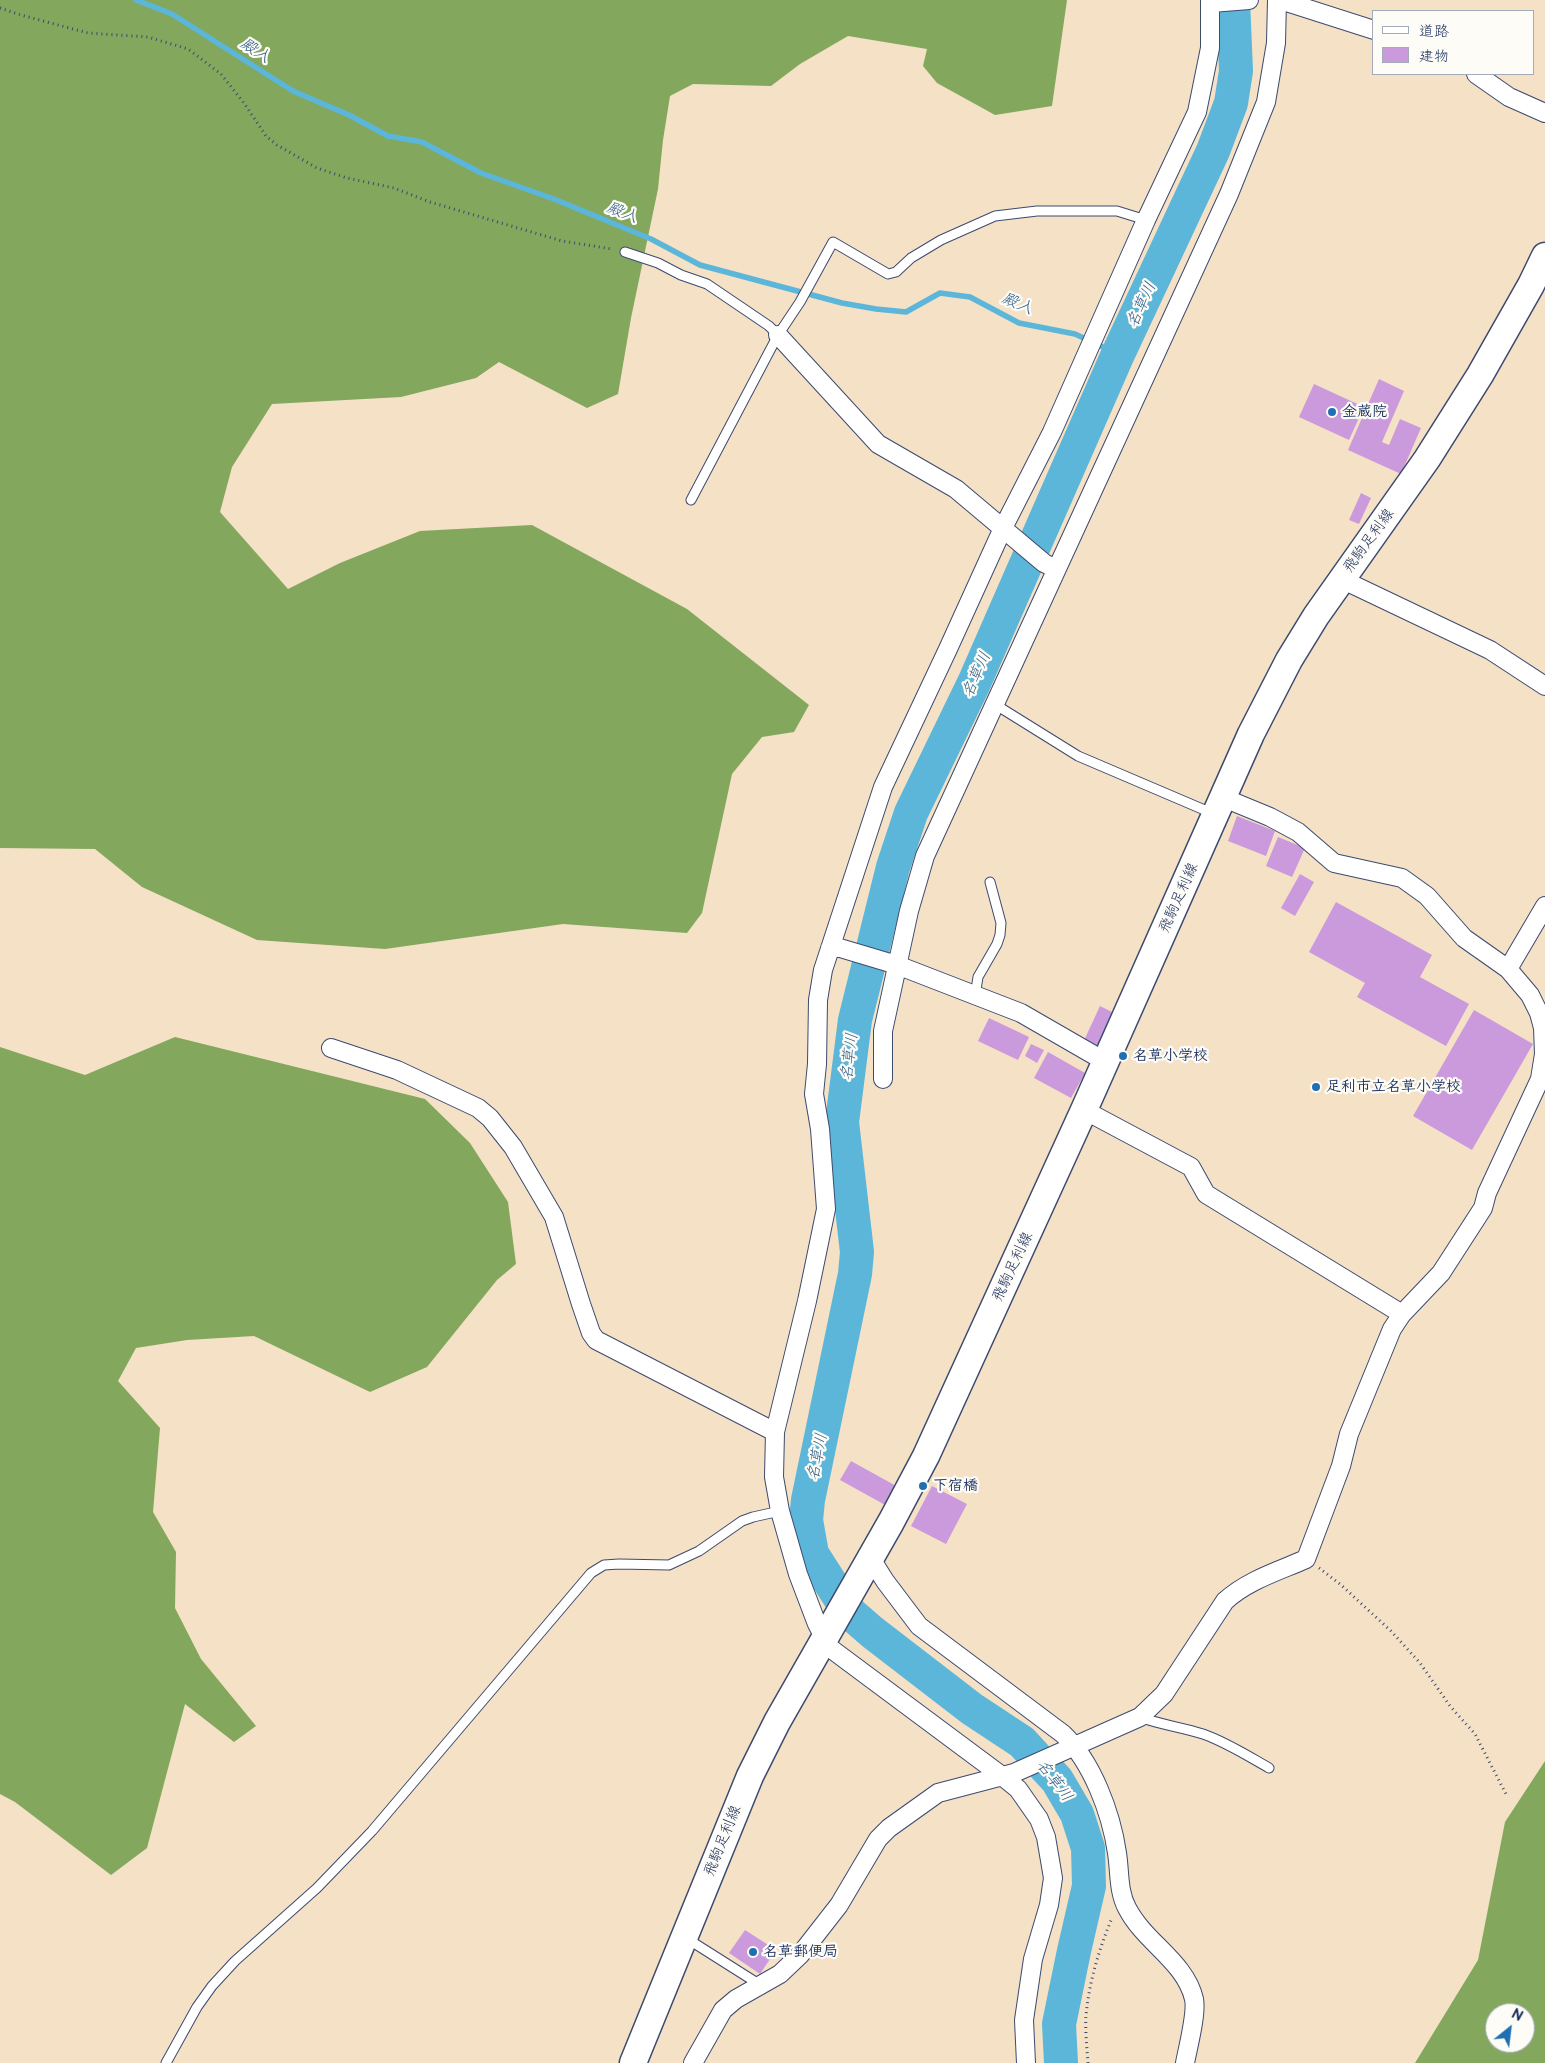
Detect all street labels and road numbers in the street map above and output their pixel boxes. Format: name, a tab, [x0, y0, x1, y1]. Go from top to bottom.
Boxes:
street label: 飛駒足利線	[1340, 505, 1398, 577]
street label: 飛駒足利線	[1156, 860, 1202, 936]
street label: 飛駒足利線	[989, 1229, 1037, 1305]
street label: 飛駒足利線	[701, 1803, 745, 1879]

